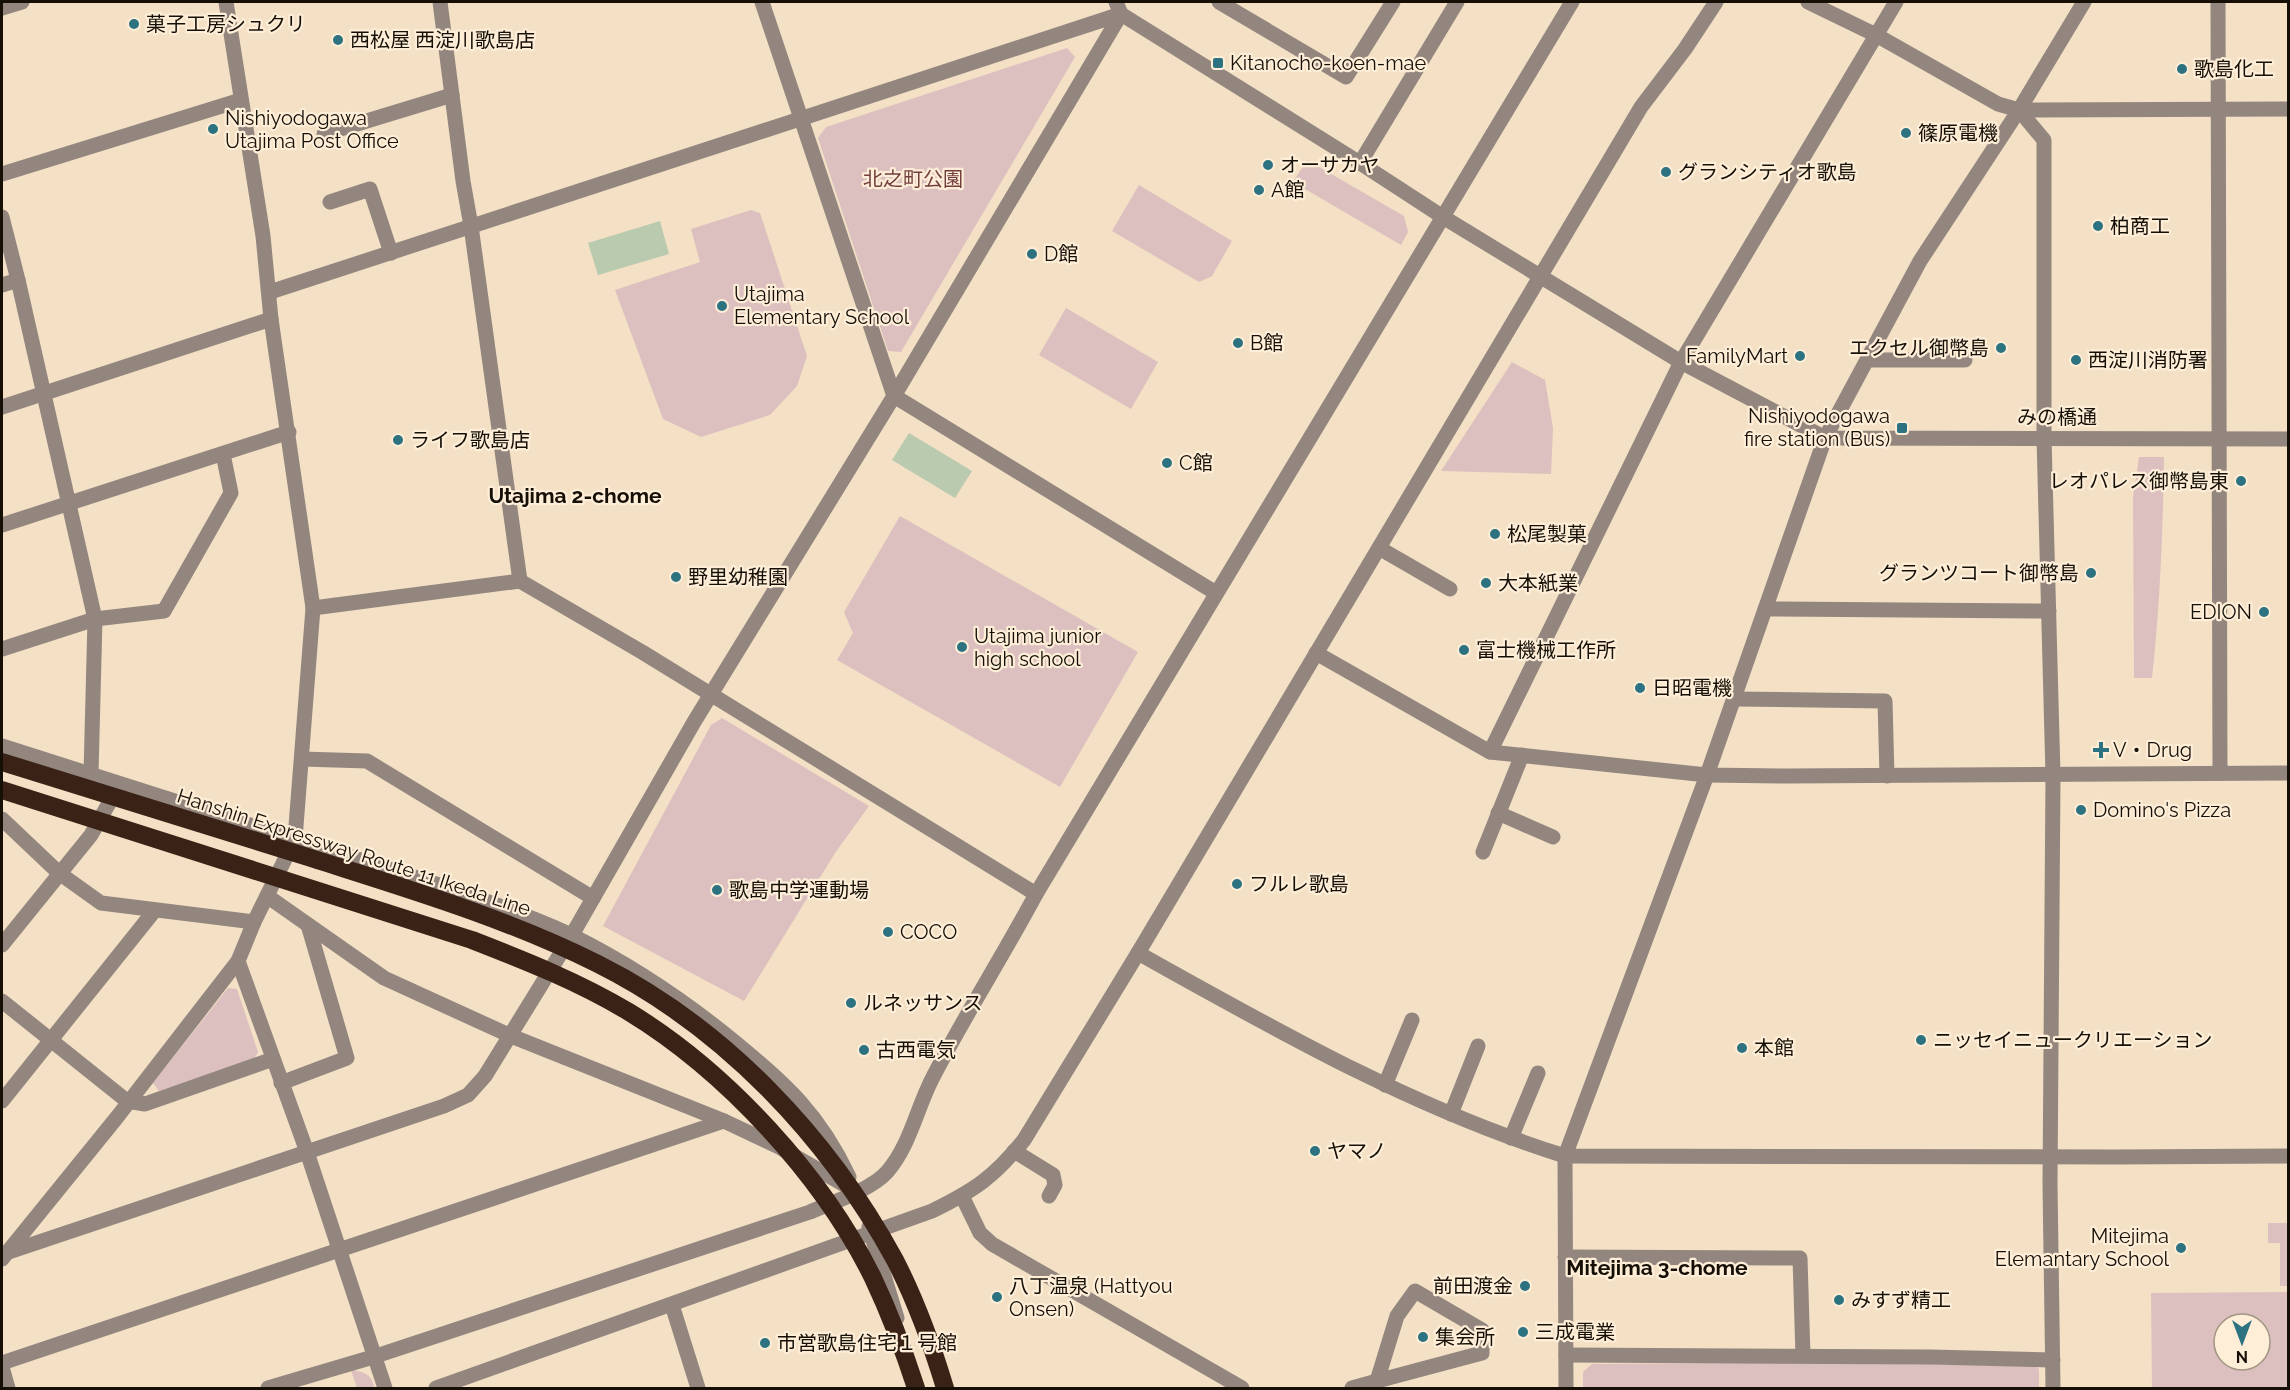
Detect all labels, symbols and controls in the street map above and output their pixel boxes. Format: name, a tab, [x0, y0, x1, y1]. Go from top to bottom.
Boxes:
place label: 菓子工房シュクリ	[146, 12, 306, 36]
marker: 菓子工房シュクリ	[127, 17, 141, 31]
place label: 西松屋 西淀川歌島店	[350, 28, 535, 52]
marker: 西松屋 西淀川歌島店	[331, 33, 345, 47]
place label: Kitanocho-koen-mae	[1230, 51, 1426, 75]
marker: Kitanocho-koen-mae	[1211, 56, 1225, 70]
place label: 歌島化工	[2194, 57, 2274, 81]
marker: 歌島化工	[2175, 62, 2189, 76]
place label: Nishiyodogawa Utajima Post Office	[225, 106, 399, 153]
place label: 篠原電機	[1918, 121, 1998, 145]
marker: Nishiyodogawa Utajima Post Office	[206, 122, 220, 136]
marker: 篠原電機	[1899, 126, 1913, 140]
place label: オーサカヤ	[1280, 153, 1380, 177]
marker: オーサカヤ	[1261, 158, 1275, 172]
place label: グランシティオ歌島	[1678, 160, 1857, 184]
marker: グランシティオ歌島	[1659, 165, 1673, 179]
park label: 北之町公園	[863, 167, 963, 191]
place label: A館	[1271, 178, 1305, 202]
marker: A館	[1252, 183, 1266, 197]
place label: 柏商工	[2110, 214, 2170, 238]
marker: 柏商工	[2091, 219, 2105, 233]
place label: D館	[1044, 242, 1078, 266]
marker: D館	[1025, 247, 1039, 261]
place label: Utajima Elementary School	[734, 282, 910, 329]
marker: Utajima Elementary School	[715, 299, 729, 313]
place label: B館	[1250, 331, 1283, 355]
marker: B館	[1231, 336, 1245, 350]
place label: エクセル御幣島	[1849, 336, 1989, 360]
marker: エクセル御幣島	[1994, 341, 2008, 355]
place label: FamilyMart	[1686, 344, 1788, 368]
place label: 西淀川消防署	[2088, 348, 2208, 372]
marker: FamilyMart	[1793, 349, 1807, 363]
marker: 西淀川消防署	[2069, 353, 2083, 367]
place label: Nishiyodogawa fire station (Bus)	[1744, 404, 1890, 451]
street label: みの橋通	[2017, 405, 2097, 429]
marker: Nishiyodogawa fire station (Bus)	[1895, 421, 1909, 435]
place label: ライフ歌島店	[410, 428, 530, 452]
marker: ライフ歌島店	[391, 433, 405, 447]
place label: C館	[1179, 451, 1213, 475]
marker: C館	[1160, 456, 1174, 470]
place label: レオパレス御幣島東	[2049, 469, 2229, 493]
marker: レオパレス御幣島東	[2234, 474, 2248, 488]
district label: Utajima 2-chome	[488, 483, 662, 508]
place label: 松尾製菓	[1507, 522, 1587, 546]
marker: 松尾製菓	[1488, 527, 1502, 541]
place label: グランツコート御幣島	[1879, 561, 2079, 585]
place label: 野里幼稚園	[688, 565, 788, 589]
marker: グランツコート御幣島	[2084, 566, 2098, 580]
marker: 野里幼稚園	[669, 570, 683, 584]
place label: 大本紙業	[1498, 571, 1578, 595]
marker: 大本紙業	[1479, 576, 1493, 590]
place label: EDION	[2190, 600, 2252, 624]
marker: EDION	[2257, 605, 2271, 619]
place label: Utajima junior high school	[974, 624, 1101, 671]
place label: 富士機械工作所	[1476, 638, 1616, 662]
marker: Utajima junior high school	[955, 640, 969, 654]
marker: 富士機械工作所	[1457, 643, 1471, 657]
place label: 日昭電機	[1652, 676, 1732, 700]
marker: 日昭電機	[1633, 681, 1647, 695]
place label: V・Drug	[2113, 738, 2192, 762]
marker: V・Drug	[2094, 743, 2108, 757]
street label: Hanshin Expressway Route 11 Ikeda Line	[174, 783, 534, 921]
place label: Domino's Pizza	[2093, 798, 2231, 822]
marker: Domino's Pizza	[2074, 803, 2088, 817]
place label: フルレ歌島	[1249, 872, 1349, 896]
marker: フルレ歌島	[1230, 877, 1244, 891]
place label: 歌島中学運動場	[729, 878, 869, 902]
marker: 歌島中学運動場	[710, 883, 724, 897]
place label: COCO	[900, 920, 957, 944]
marker: COCO	[881, 925, 895, 939]
place label: ルネッサンス	[863, 991, 983, 1015]
marker: ルネッサンス	[844, 996, 858, 1010]
place label: ニッセイニュークリエーション	[1933, 1028, 2213, 1052]
marker: ニッセイニュークリエーション	[1914, 1033, 1928, 1047]
place label: 本館	[1754, 1036, 1794, 1060]
place label: 古西電気	[876, 1038, 956, 1062]
marker: 本館	[1735, 1041, 1749, 1055]
marker: 古西電気	[857, 1043, 871, 1057]
place label: ヤマノ	[1327, 1139, 1386, 1163]
marker: ヤマノ	[1308, 1144, 1322, 1158]
place label: Mitejima Elemantary School	[1995, 1224, 2170, 1271]
marker: Mitejima Elemantary School	[2174, 1241, 2188, 1255]
district label: Mitejima 3-chome	[1566, 1255, 1748, 1280]
place label: 八丁温泉 (Hattyou Onsen)	[1009, 1274, 1173, 1321]
place label: 前田渡金	[1433, 1274, 1513, 1298]
marker: 前田渡金	[1518, 1279, 1532, 1293]
place label: みすず精工	[1851, 1288, 1951, 1312]
marker: 八丁温泉 (Hattyou Onsen)	[990, 1290, 1004, 1304]
marker: みすず精工	[1832, 1293, 1846, 1307]
north arrow	[2212, 1312, 2272, 1372]
place label: 三成電業	[1535, 1320, 1615, 1344]
place label: 集会所	[1435, 1325, 1495, 1349]
marker: 三成電業	[1516, 1325, 1530, 1339]
marker: 集会所	[1416, 1330, 1430, 1344]
place label: 市営歌島住宅１号館	[777, 1331, 957, 1355]
marker: 市営歌島住宅１号館	[758, 1336, 772, 1350]
text: N	[2236, 1347, 2248, 1366]

